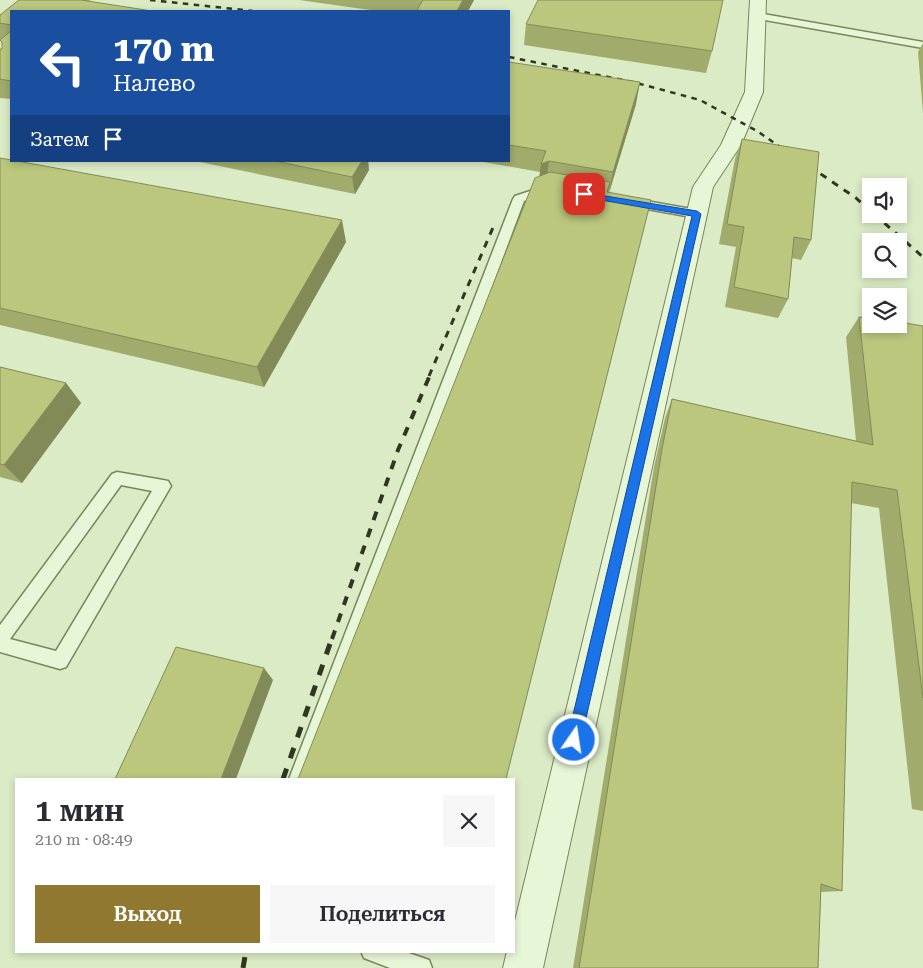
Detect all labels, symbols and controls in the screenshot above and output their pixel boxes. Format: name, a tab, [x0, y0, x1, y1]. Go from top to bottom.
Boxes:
text: 170 m	[113, 29, 214, 70]
icon: left	[30, 30, 95, 95]
text: Налево	[113, 71, 196, 96]
icon: arrive	[99, 125, 127, 153]
text: Затем	[30, 128, 89, 151]
pin	[563, 173, 605, 215]
map controls	[862, 178, 907, 333]
button: sound	[862, 178, 907, 223]
icon: arrive	[570, 180, 598, 208]
button: search	[862, 233, 907, 278]
button: layers	[862, 288, 907, 333]
position arrow	[547, 713, 599, 765]
text: 1 мин	[35, 793, 124, 828]
button: close	[443, 795, 495, 847]
text: 210 m · 08:49	[35, 830, 133, 849]
button: Выход	[35, 885, 260, 943]
button: Поделиться	[270, 885, 495, 943]

